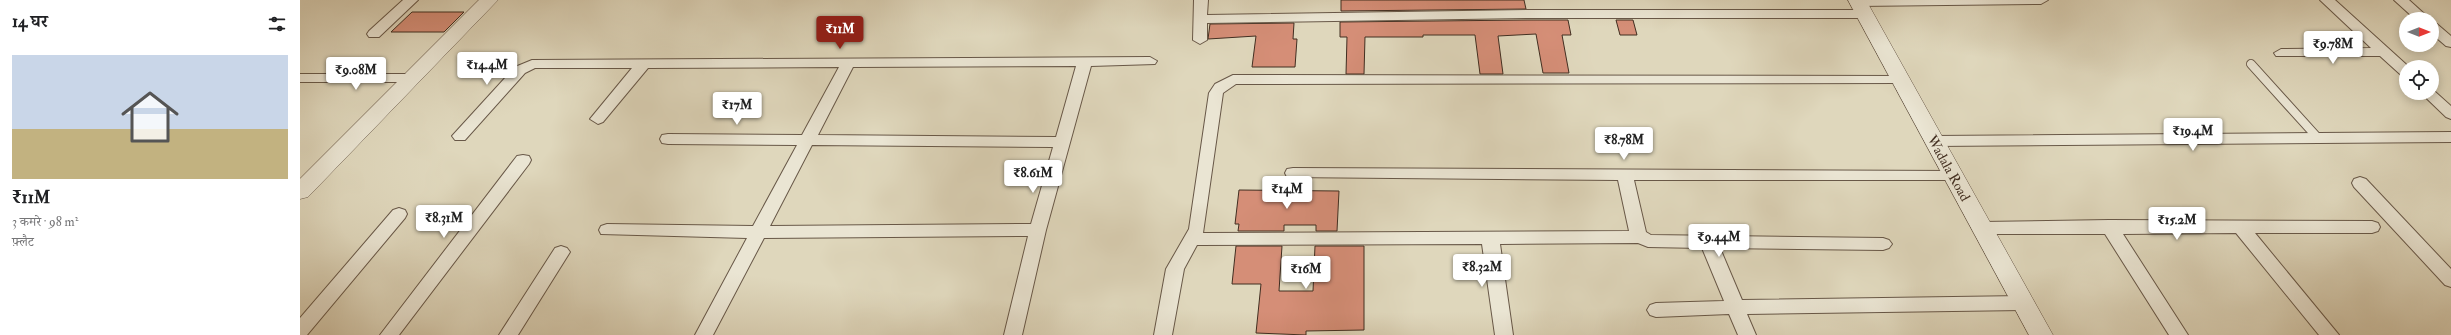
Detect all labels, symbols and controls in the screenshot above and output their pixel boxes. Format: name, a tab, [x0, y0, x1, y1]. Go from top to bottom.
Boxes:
text: 14 घर	[12, 11, 48, 32]
north arrow	[2399, 12, 2439, 52]
map controls	[2399, 12, 2439, 100]
icon: filters	[266, 13, 288, 35]
pin: ₹11M	[816, 16, 864, 50]
text: ₹11M	[825, 21, 855, 37]
pin: ₹9.78M	[2300, 31, 2366, 65]
text: ₹9.78M	[2313, 36, 2353, 52]
pin: ₹14.4M	[454, 52, 520, 86]
pin: ₹9.08M	[323, 57, 389, 91]
text: ₹14.4M	[466, 57, 508, 73]
button: locate	[2399, 60, 2439, 100]
text: ₹9.08M	[335, 62, 377, 78]
icon: home	[114, 81, 186, 153]
pin: ₹17M	[713, 92, 761, 126]
text: ₹17M	[722, 97, 752, 113]
pin: ₹19.4M	[2160, 118, 2226, 152]
text: ₹19.4M	[2173, 123, 2213, 139]
pin: ₹8.78M	[1591, 127, 1657, 161]
street label: Wadala Road	[1923, 131, 1974, 204]
text: ₹8.78M	[1604, 132, 1644, 148]
pin: ₹8.61M	[1000, 160, 1066, 194]
text: ₹8.61M	[1013, 165, 1053, 181]
pin: ₹14M	[1263, 176, 1311, 210]
text: ₹14M	[1271, 181, 1303, 197]
text: ₹11M	[12, 187, 50, 208]
pin: ₹8.31M	[411, 205, 477, 239]
pin: ₹15.2M	[2144, 207, 2210, 241]
text: ₹8.31M	[425, 210, 463, 226]
text: ₹15.2M	[2157, 212, 2197, 228]
text: 3 कमरे · 98 m²	[12, 214, 78, 230]
pin: ₹9.44M	[1686, 224, 1752, 258]
text: ₹9.44M	[1697, 229, 1741, 245]
text: फ़्लैट	[12, 234, 34, 250]
pin: ₹8.32M	[1449, 254, 1515, 288]
pin: ₹16M	[1282, 256, 1330, 290]
text: ₹8.32M	[1462, 259, 1502, 275]
text: ₹16M	[1290, 261, 1322, 277]

